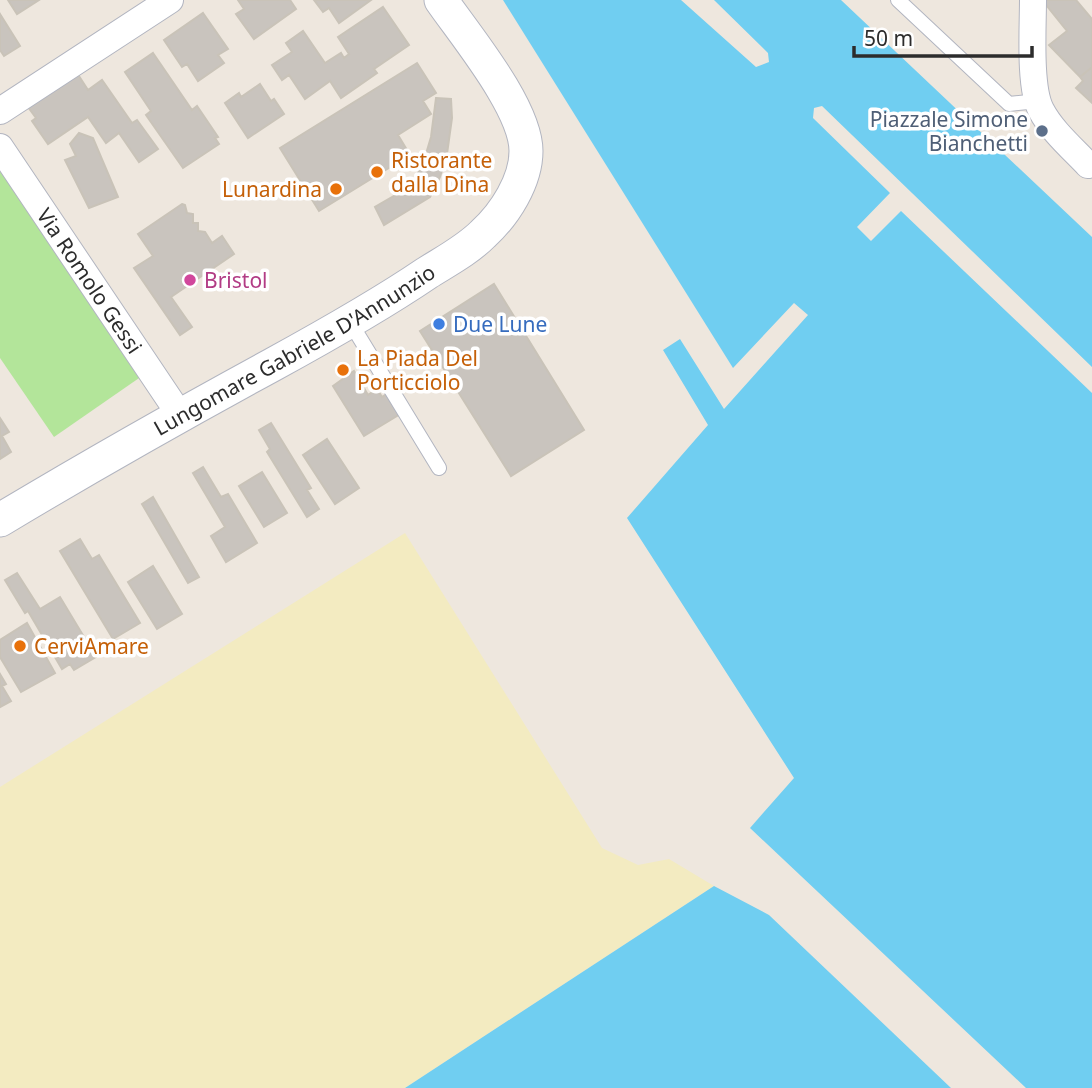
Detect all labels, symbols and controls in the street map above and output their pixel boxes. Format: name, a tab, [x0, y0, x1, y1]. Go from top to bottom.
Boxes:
scale bar	[854, 14, 1032, 58]
text: 50 m	[864, 24, 913, 52]
place label: Piazzale Simone Bianchetti	[870, 105, 1028, 157]
marker: Piazzale Simone Bianchetti	[1034, 123, 1050, 139]
place label: Ristorante dalla Dina	[391, 146, 492, 198]
marker: Ristorante dalla Dina	[369, 164, 385, 180]
place label: Lunardina	[222, 175, 322, 203]
marker: Lunardina	[328, 181, 344, 197]
street label: Via Romolo Gessi	[31, 202, 149, 359]
street label: Lungomare Gabriele D'Annunzio	[149, 258, 440, 442]
place label: Bristol	[204, 266, 268, 294]
marker: Bristol	[182, 272, 198, 288]
place label: Due Lune	[453, 310, 547, 338]
marker: Due Lune	[431, 316, 447, 332]
place label: La Piada Del Porticciolo	[357, 344, 478, 396]
marker: La Piada Del Porticciolo	[335, 362, 351, 378]
place label: CerviAmare	[34, 632, 149, 660]
marker: CerviAmare	[12, 638, 28, 654]

